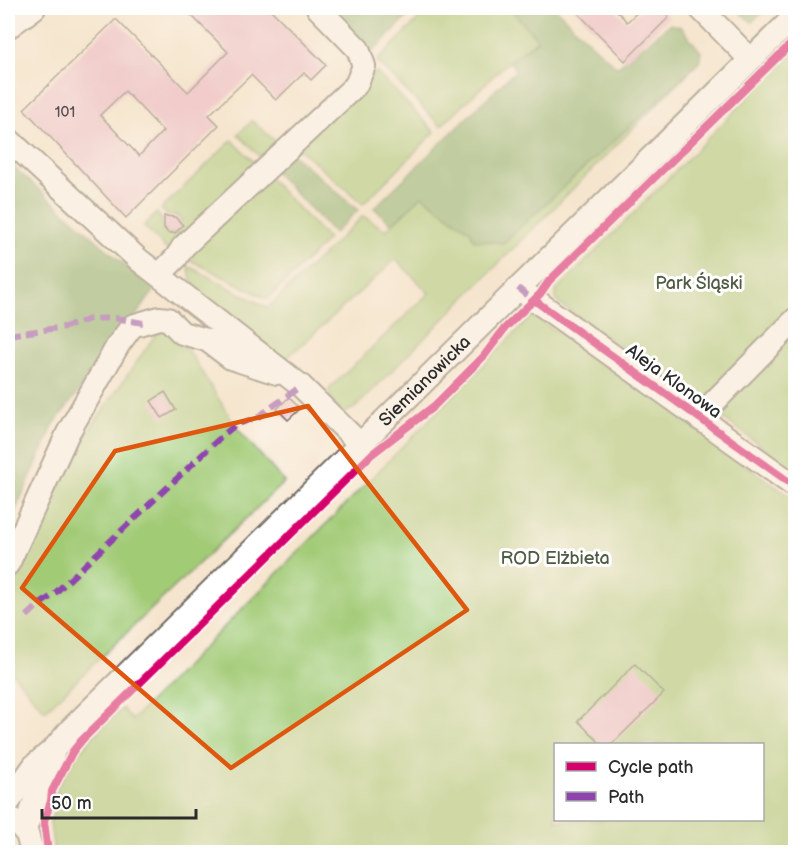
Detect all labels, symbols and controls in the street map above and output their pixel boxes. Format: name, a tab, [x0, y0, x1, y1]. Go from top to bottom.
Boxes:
house number: 101	[55, 103, 75, 122]
park label: Park Śląski	[655, 271, 743, 294]
street label: Siemianowicka	[375, 332, 475, 431]
street label: Aleja Klonowa	[622, 340, 726, 423]
park label: ROD Elżbieta	[500, 548, 610, 569]
legend	[554, 743, 764, 821]
text: Cycle path	[608, 757, 694, 778]
scale bar	[42, 782, 196, 820]
text: Path	[608, 787, 644, 808]
text: 50 m	[51, 793, 92, 814]

